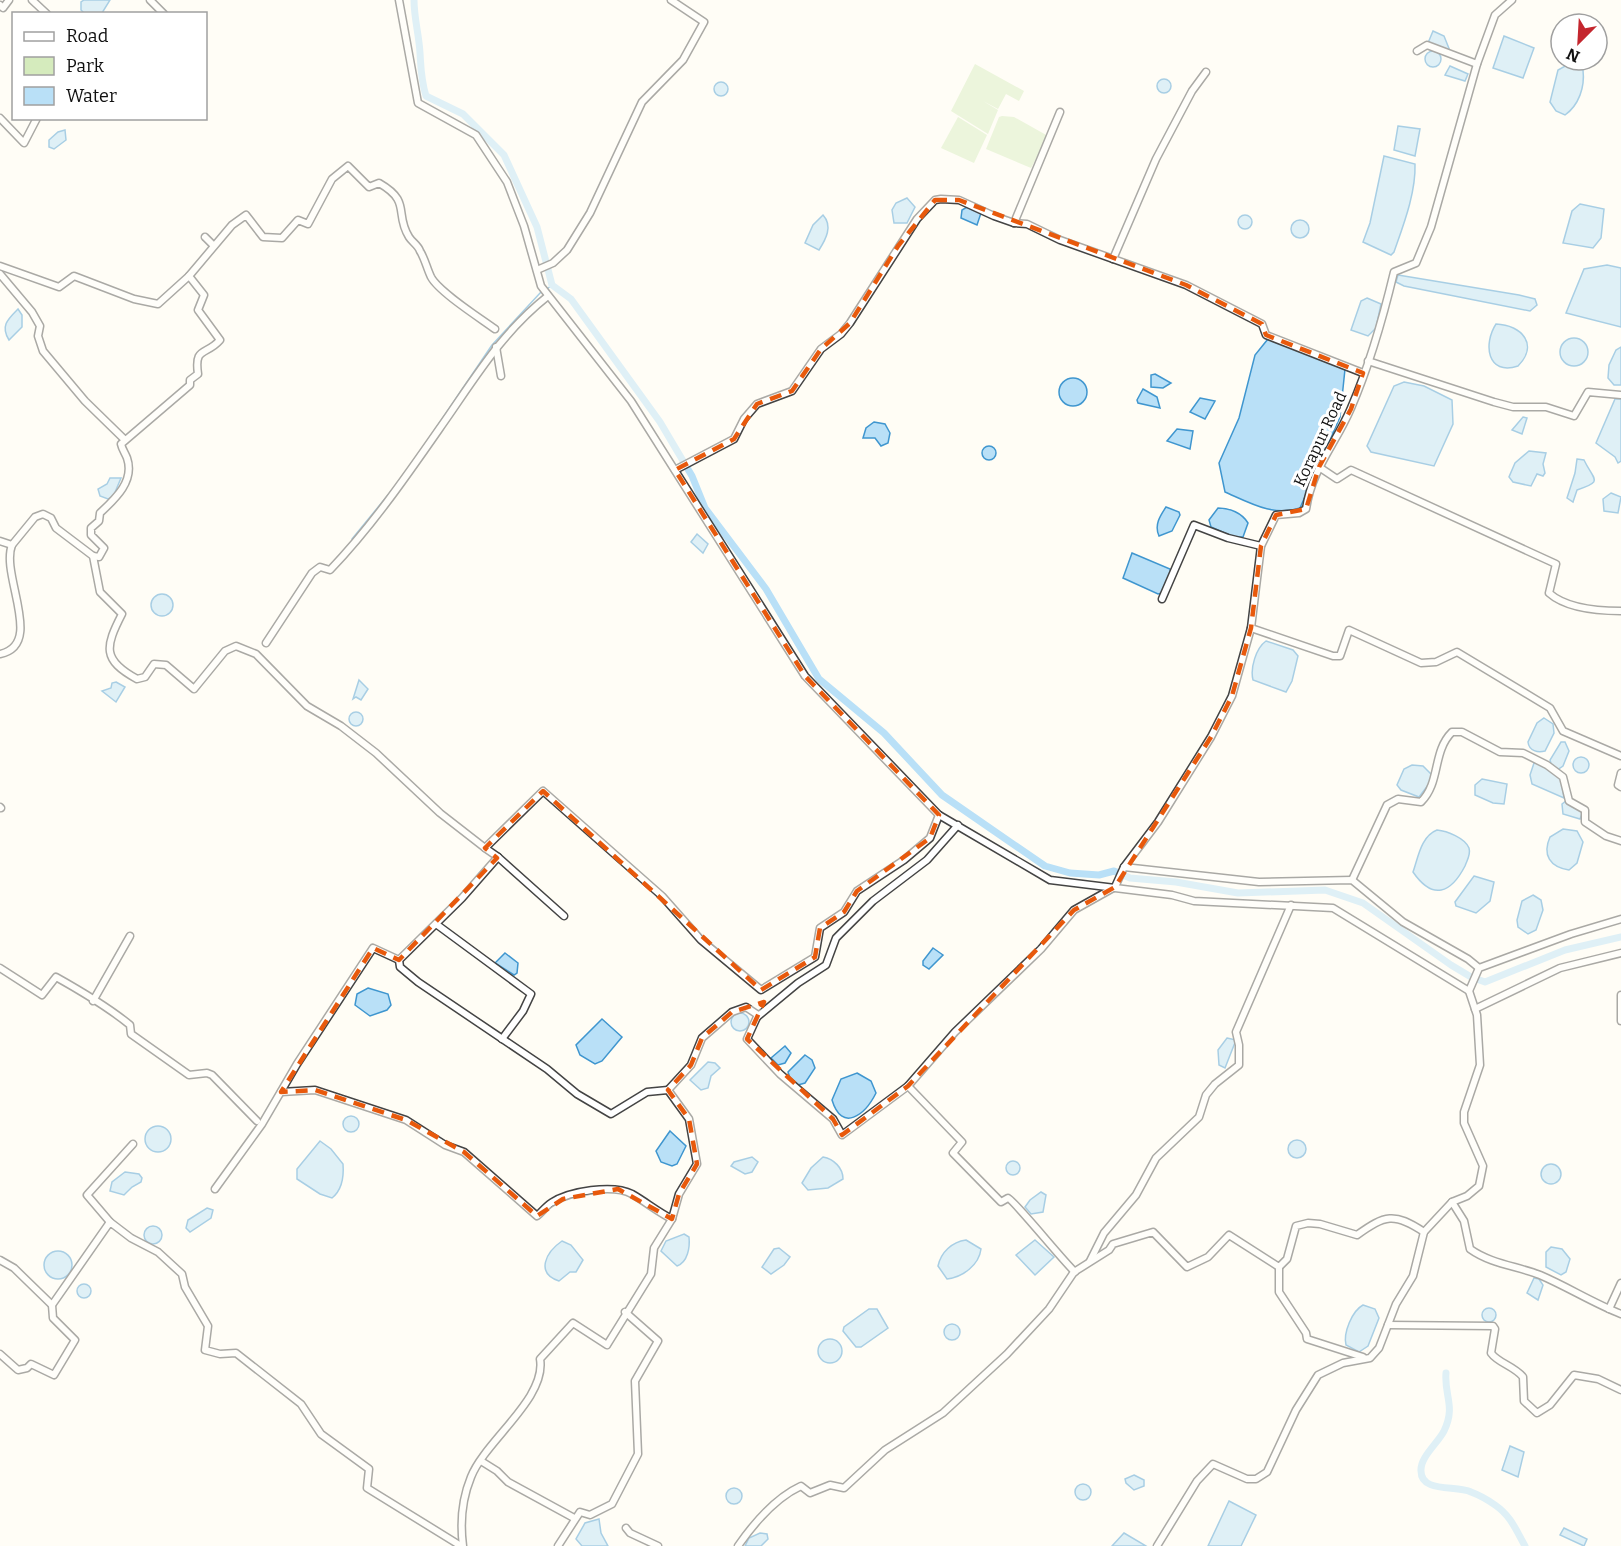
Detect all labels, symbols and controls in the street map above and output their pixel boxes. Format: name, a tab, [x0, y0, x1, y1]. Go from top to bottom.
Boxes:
legend	[12, 12, 207, 120]
north arrow	[1549, 12, 1609, 72]
text: Road	[66, 25, 109, 47]
text: N	[1564, 44, 1583, 66]
text: Park	[66, 55, 105, 77]
text: Water	[66, 85, 117, 107]
street label: Korapur Road	[1290, 388, 1350, 489]

